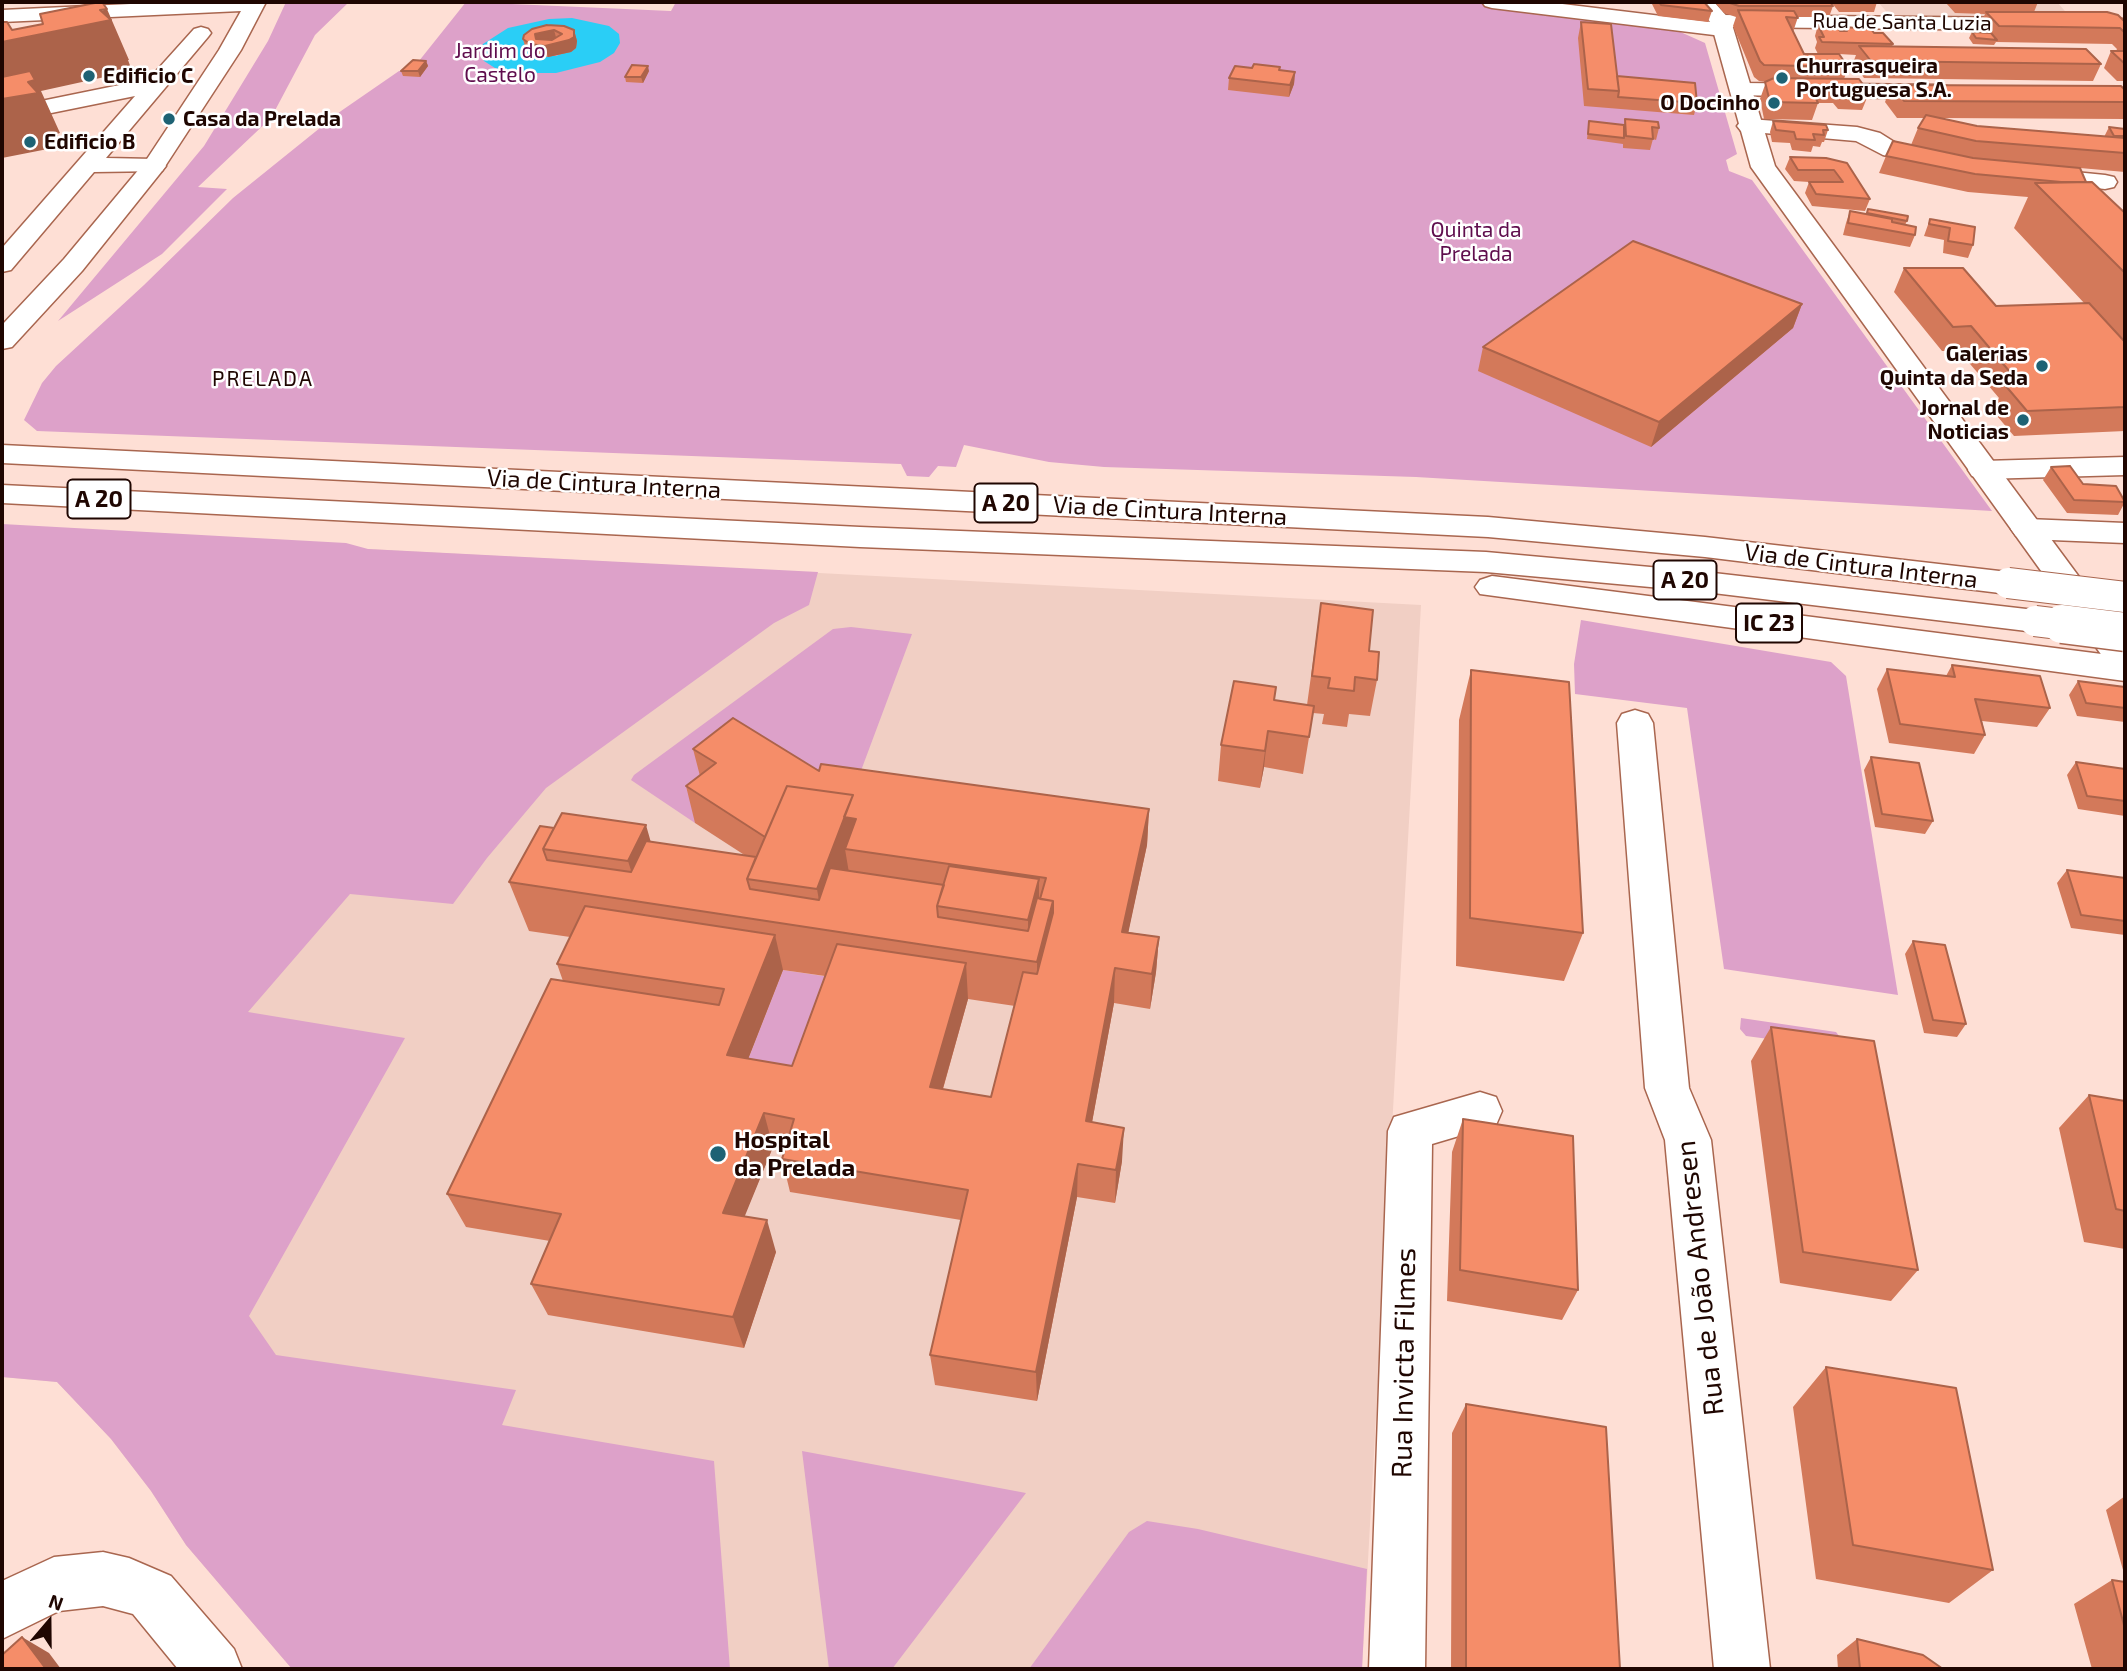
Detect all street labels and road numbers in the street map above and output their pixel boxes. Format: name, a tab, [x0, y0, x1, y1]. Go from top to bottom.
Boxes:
street label: Rua de Santa Luzia	[1812, 8, 1992, 36]
street label: Via de Cintura Interna	[486, 463, 722, 505]
road number: A 20	[68, 480, 130, 519]
road number: A 20	[974, 484, 1038, 523]
street label: Via de Cintura Interna	[1052, 490, 1288, 532]
street label: Via de Cintura Interna	[1743, 537, 1979, 595]
road number: A 20	[1654, 560, 1716, 600]
road number: IC 23	[1736, 604, 1802, 642]
street label: Rua de João Andresen	[1669, 1139, 1731, 1417]
street label: Rua Invicta Filmes	[1385, 1248, 1423, 1478]

